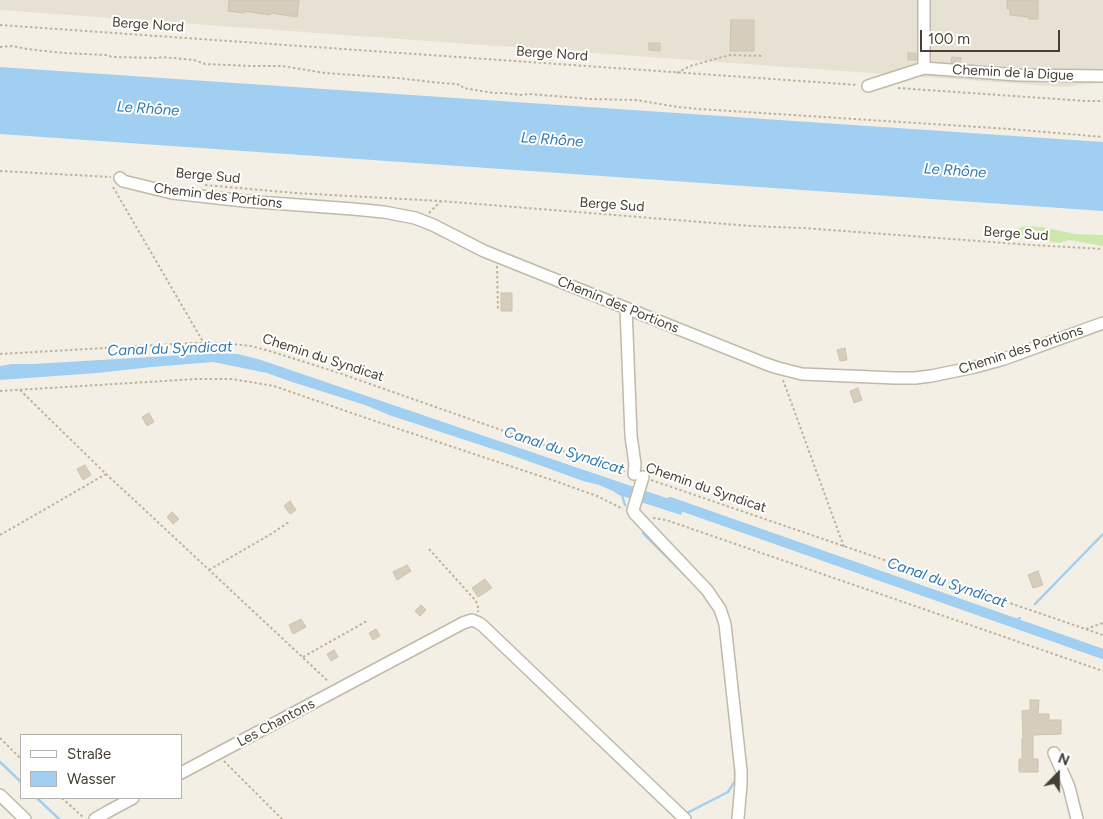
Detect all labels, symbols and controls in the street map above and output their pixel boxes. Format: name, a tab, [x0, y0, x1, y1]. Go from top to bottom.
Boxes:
street label: Berge Nord	[111, 14, 185, 36]
scale bar	[923, 20, 1063, 52]
text: 100 m	[928, 30, 970, 48]
street label: Berge Nord	[515, 43, 589, 65]
street label: Chemin de la Digue	[952, 61, 1074, 85]
water label: Le Rhône	[116, 98, 180, 120]
water label: Le Rhône	[520, 129, 584, 151]
water label: Le Rhône	[923, 160, 987, 182]
street label: Berge Sud	[175, 165, 241, 187]
street label: Chemin des Portions	[153, 180, 283, 212]
street label: Berge Sud	[579, 194, 645, 216]
street label: Berge Sud	[983, 223, 1049, 245]
street label: Chemin des Portions	[555, 273, 681, 337]
street label: Chemin des Portions	[957, 322, 1085, 378]
street label: Chemin du Syndicat	[260, 330, 386, 386]
water label: Canal du Syndicat	[107, 338, 233, 360]
water label: Canal du Syndicat	[502, 423, 626, 479]
street label: Chemin du Syndicat	[643, 459, 769, 517]
water label: Canal du Syndicat	[885, 554, 1009, 612]
street label: Les Chantons	[234, 696, 318, 750]
legend	[20, 734, 182, 799]
text: Straße	[67, 745, 111, 763]
north arrow	[1033, 749, 1083, 799]
text: N	[1056, 750, 1072, 770]
text: Wasser	[67, 770, 116, 788]

